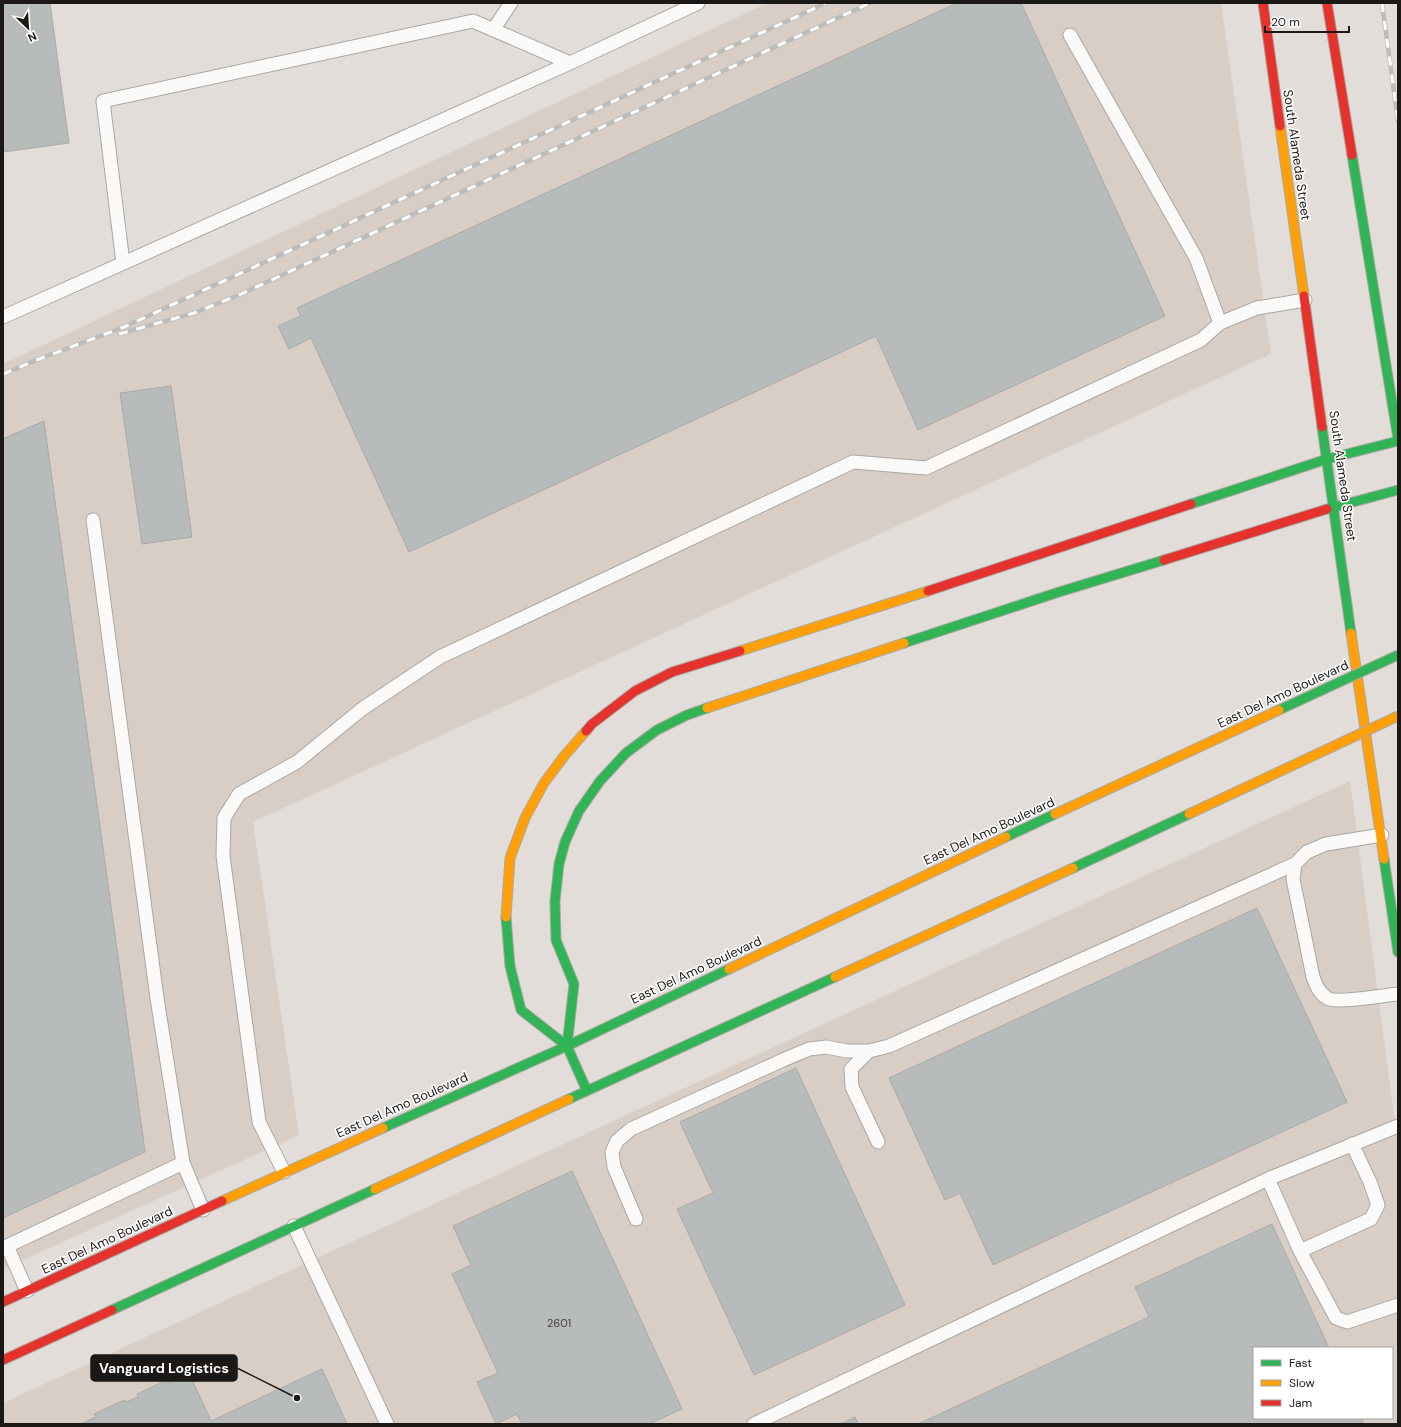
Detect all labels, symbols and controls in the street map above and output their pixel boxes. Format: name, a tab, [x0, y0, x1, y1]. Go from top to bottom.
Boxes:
north arrow	[8, 8, 48, 48]
scale bar	[1265, 8, 1349, 34]
text: 20 m	[1271, 14, 1300, 30]
text: N	[26, 29, 39, 45]
street label: South Alameda Street	[1279, 89, 1315, 221]
street label: South Alameda Street	[1325, 410, 1361, 542]
street label: East Del Amo Boulevard	[1215, 656, 1351, 732]
street label: East Del Amo Boulevard	[921, 793, 1057, 869]
street label: East Del Amo Boulevard	[628, 932, 764, 1008]
street label: East Del Amo Boulevard	[333, 1068, 471, 1142]
street label: East Del Amo Boulevard	[39, 1202, 175, 1278]
house number: 2601	[547, 1316, 571, 1330]
legend	[1253, 1347, 1393, 1419]
callout: Vanguard Logistics	[91, 1355, 237, 1381]
text: Fast	[1289, 1355, 1312, 1371]
text: Vanguard Logistics	[99, 1359, 229, 1377]
text: Slow	[1289, 1375, 1315, 1391]
text: Jam	[1289, 1395, 1312, 1411]

